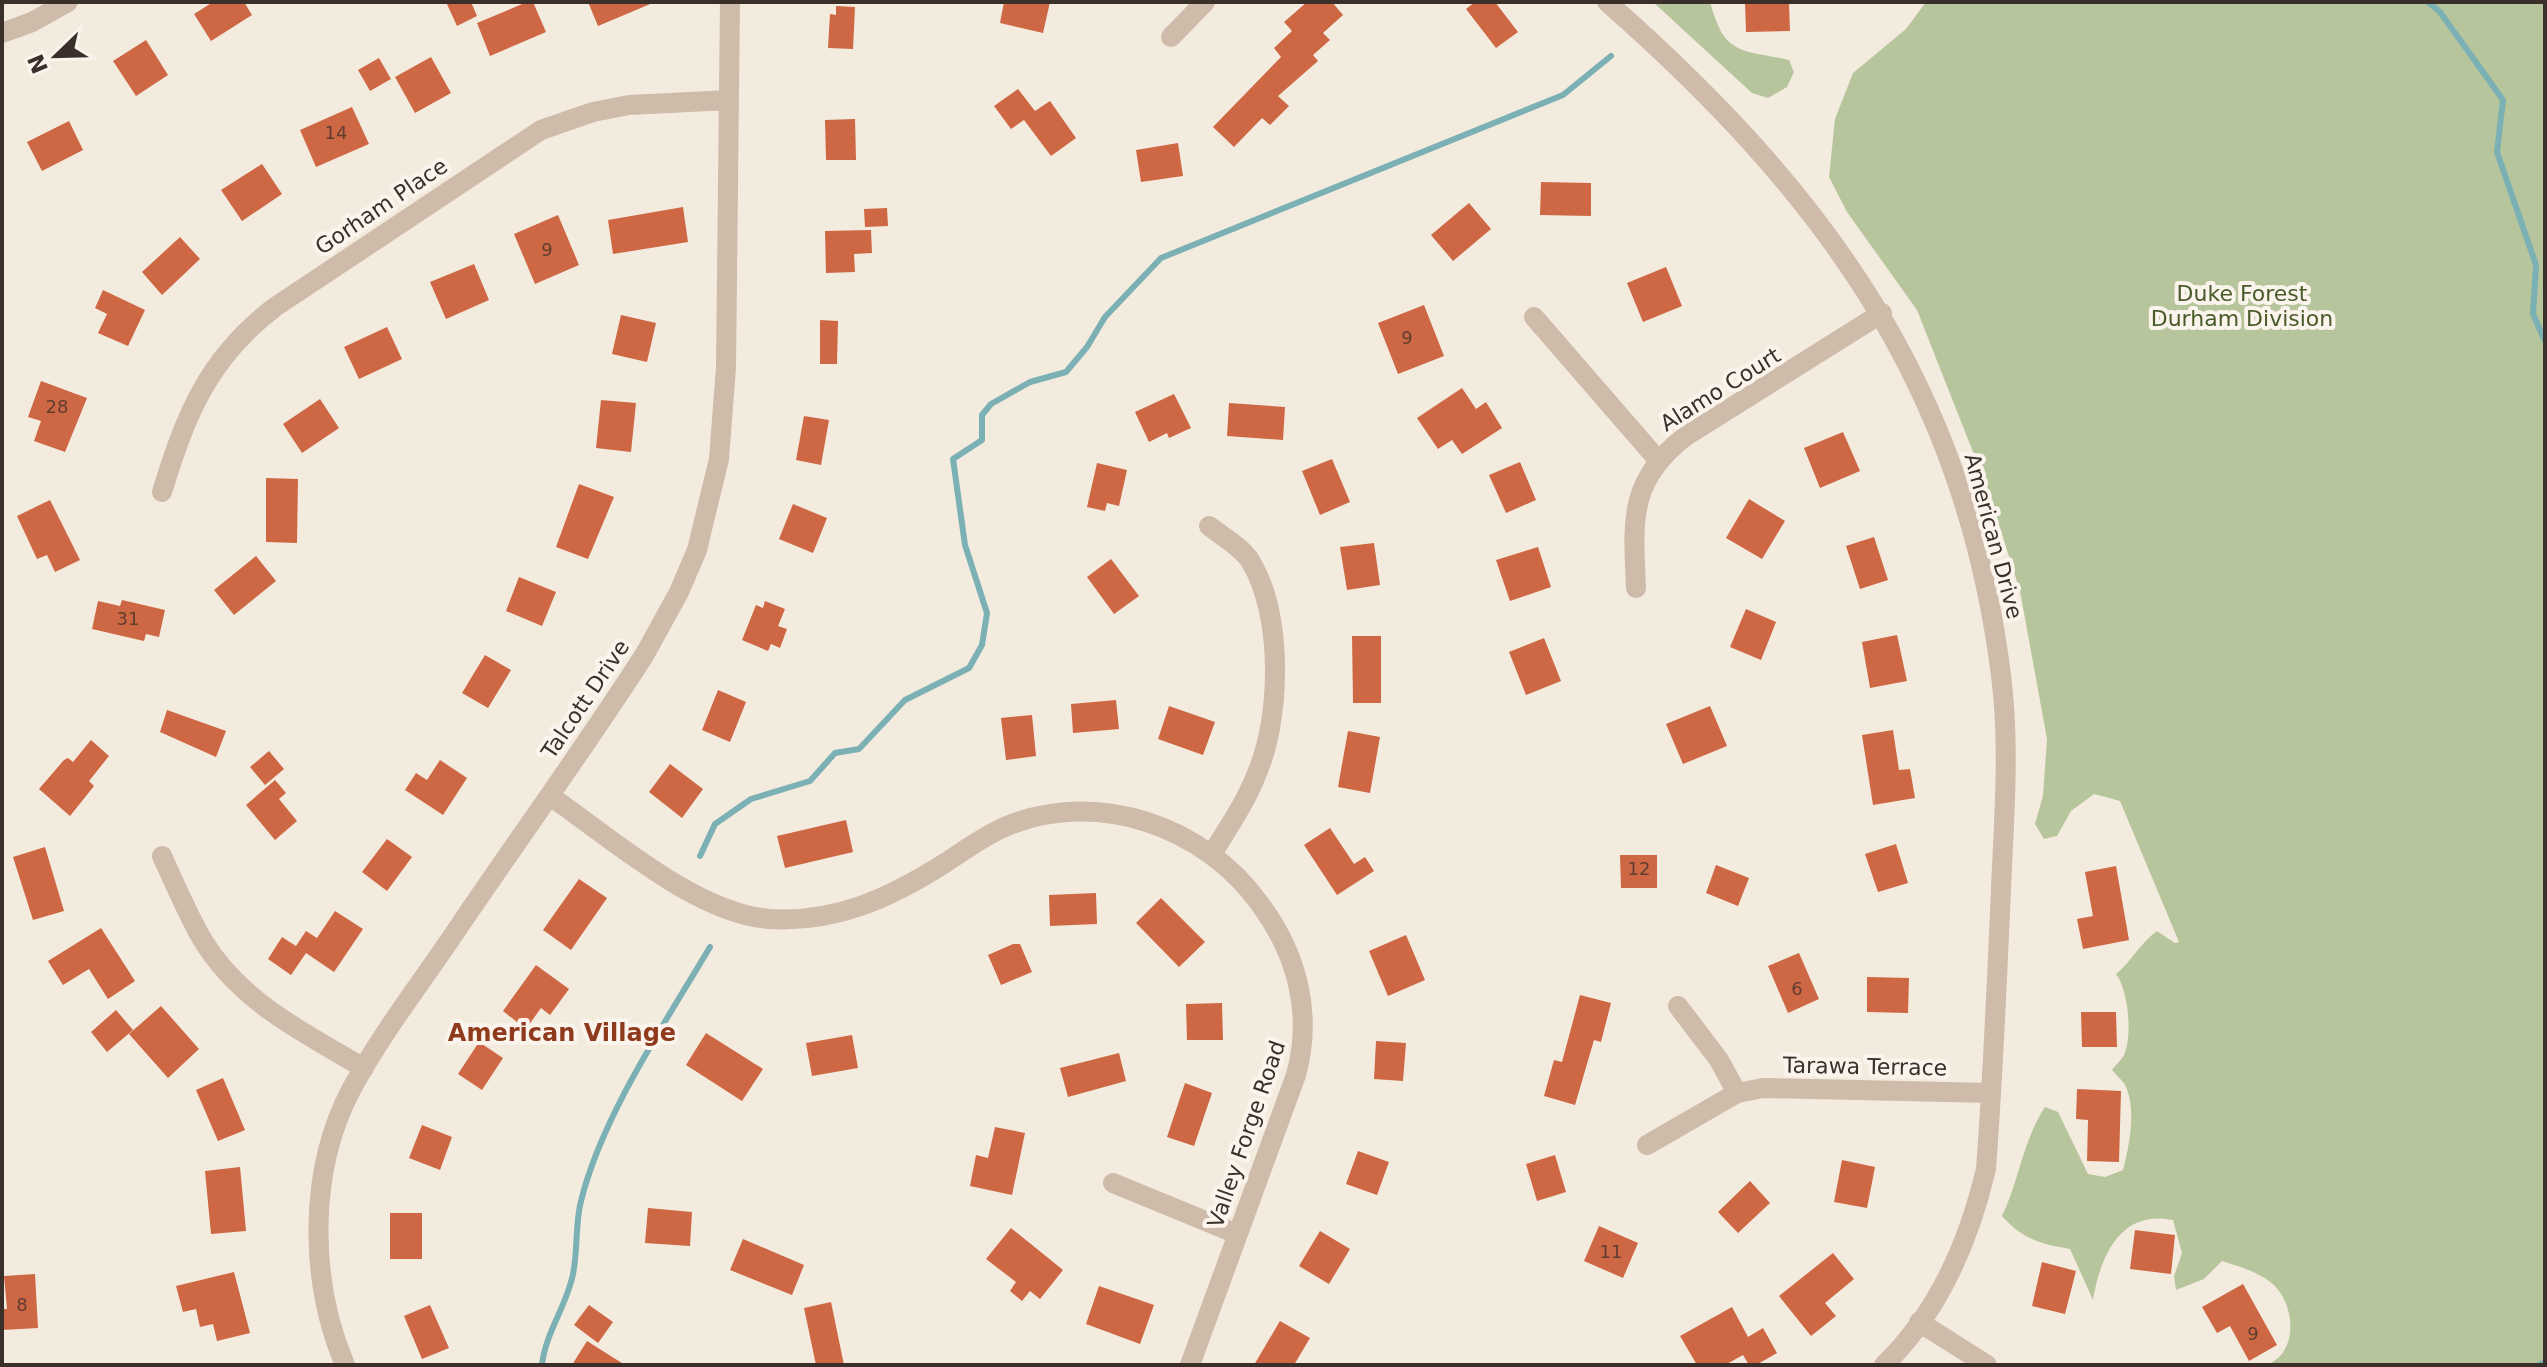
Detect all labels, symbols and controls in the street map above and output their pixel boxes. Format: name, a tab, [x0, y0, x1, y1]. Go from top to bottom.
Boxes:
north arrow	[16, 16, 96, 96]
text: N	[23, 50, 53, 77]
house number: 14	[325, 122, 347, 143]
street label: Gorham Place	[311, 153, 452, 260]
house number: 9	[541, 239, 553, 260]
park label: Duke Forest Durham Division	[2151, 281, 2333, 331]
house number: 9	[1401, 327, 1413, 348]
street label: Alamo Court	[1656, 342, 1785, 436]
house number: 28	[46, 396, 68, 417]
street label: American Drive	[1959, 451, 2028, 622]
house number: 31	[117, 608, 139, 629]
street label: Talcott Drive	[536, 635, 634, 764]
house number: 12	[1628, 858, 1650, 879]
house number: 6	[1791, 978, 1803, 999]
district label: American Village	[448, 1019, 676, 1047]
street label: Valley Forge Road	[1203, 1037, 1290, 1231]
street label: Tarawa Terrace	[1782, 1053, 1947, 1080]
house number: 11	[1600, 1241, 1622, 1262]
house number: 8	[16, 1294, 28, 1315]
house number: 9	[2247, 1323, 2259, 1344]

